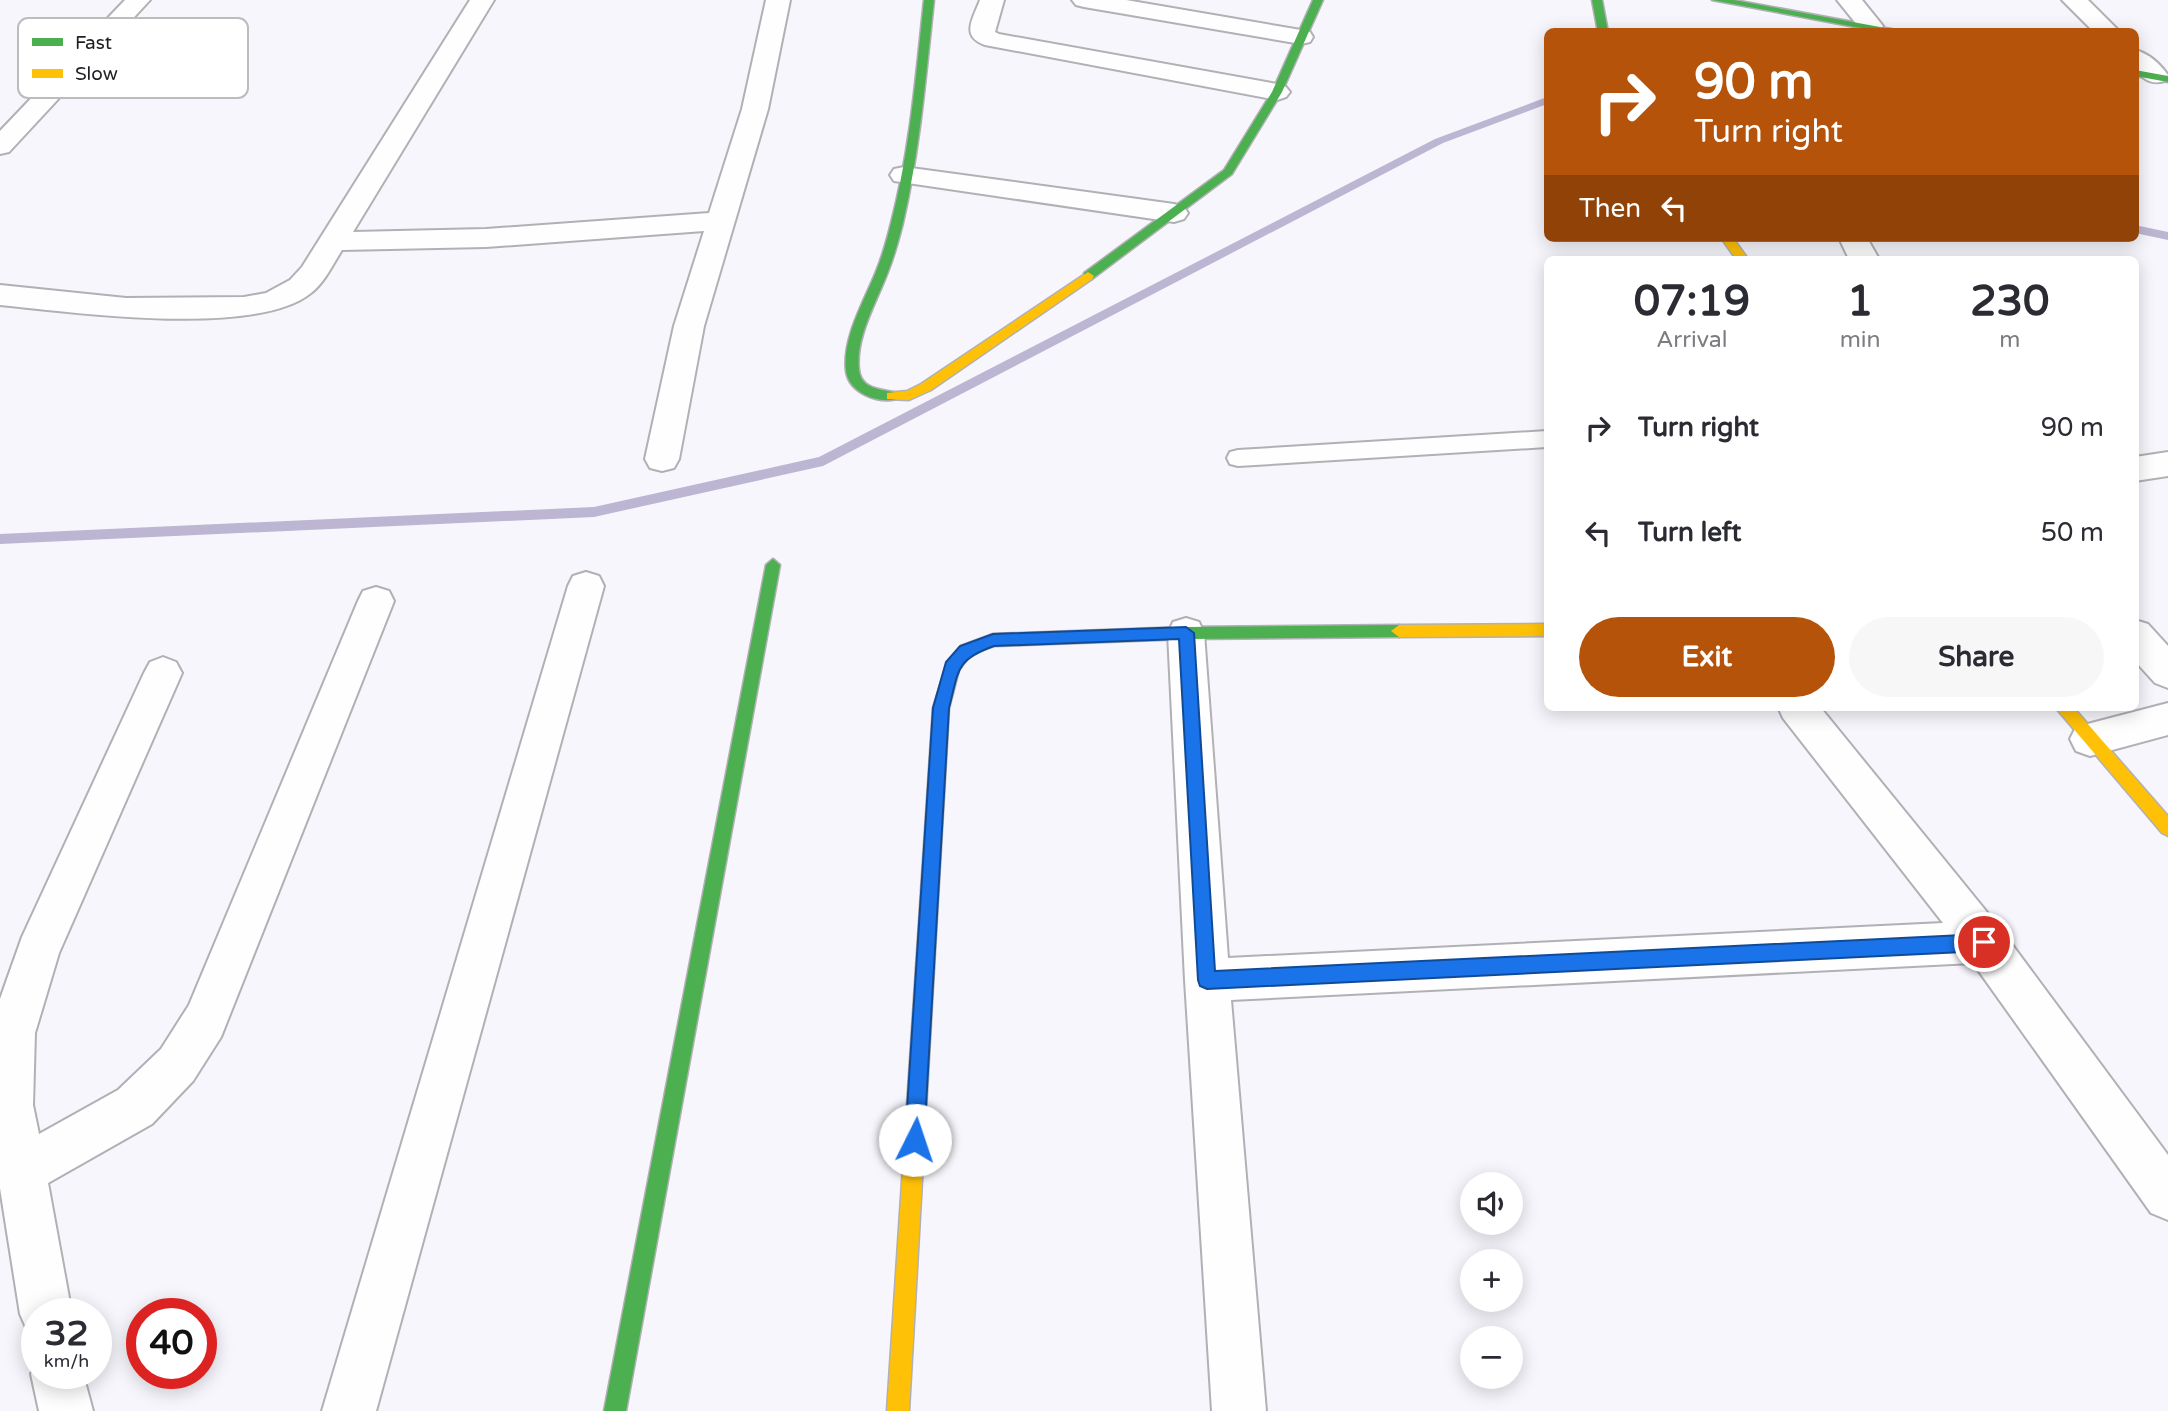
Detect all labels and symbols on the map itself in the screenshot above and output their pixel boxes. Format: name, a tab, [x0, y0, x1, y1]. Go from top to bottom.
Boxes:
legend	[18, 18, 248, 98]
text: Fast	[75, 32, 112, 54]
text: Slow	[75, 63, 118, 85]
pin	[1954, 912, 2014, 972]
position arrow	[878, 1103, 952, 1177]
speed limit sign: 40	[126, 1298, 217, 1389]

